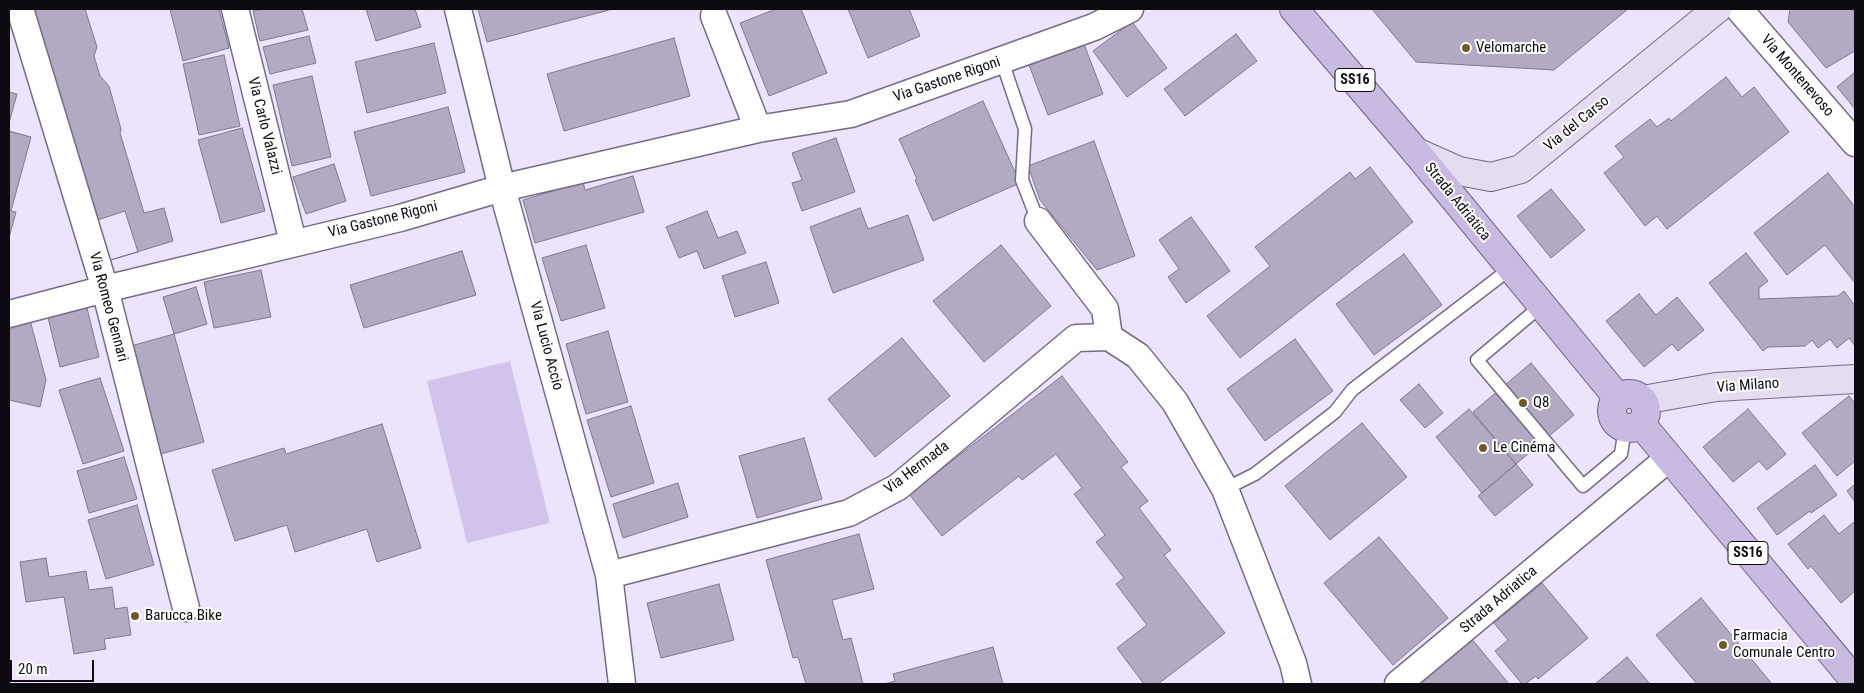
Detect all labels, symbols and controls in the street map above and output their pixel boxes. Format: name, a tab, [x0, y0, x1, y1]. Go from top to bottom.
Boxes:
street label: Via Montenevoso	[1757, 31, 1837, 121]
place label: Velomarche	[1476, 39, 1546, 57]
marker: Velomarche	[1460, 42, 1472, 54]
street label: Via Gastone Rigoni	[891, 53, 1003, 107]
road number: SS16	[1335, 68, 1375, 92]
street label: Via Carlo Valazzi	[243, 75, 285, 177]
street label: Via del Carso	[1541, 92, 1613, 156]
street label: Strada Adriatica	[1420, 159, 1494, 245]
street label: Via Gastone Rigoni	[327, 198, 439, 242]
street label: Via Romeo Gennari	[85, 250, 131, 364]
street label: Via Lucio Accio	[525, 300, 567, 392]
street label: Via Milano	[1716, 375, 1780, 397]
place label: Q8	[1533, 394, 1549, 412]
marker: Q8	[1517, 397, 1529, 409]
street label: Via Hermada	[881, 438, 953, 498]
place label: Le Cinéma	[1493, 439, 1555, 457]
marker: Le Cinéma	[1477, 442, 1489, 454]
road number: SS16	[1728, 542, 1768, 564]
street label: Strada Adriatica	[1457, 563, 1541, 637]
place label: Barucca Bike	[145, 607, 222, 625]
marker: Barucca Bike	[129, 610, 141, 622]
place label: Farmacia Comunale Centro	[1733, 627, 1835, 662]
marker: Farmacia Comunale Centro	[1717, 639, 1729, 651]
scale bar	[12, 650, 96, 682]
text: 20 m	[18, 660, 48, 678]

